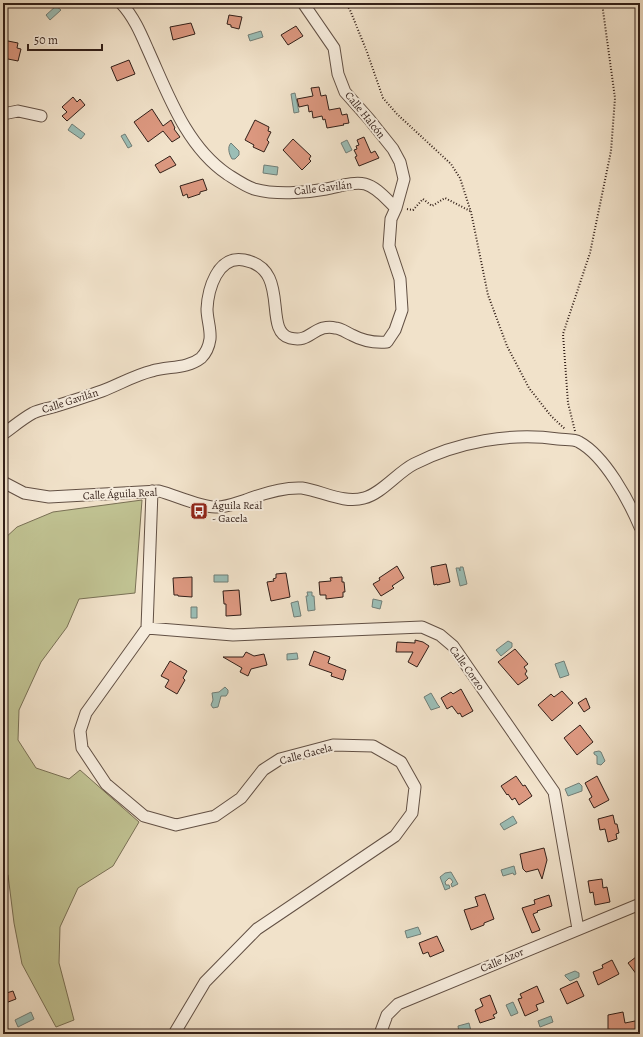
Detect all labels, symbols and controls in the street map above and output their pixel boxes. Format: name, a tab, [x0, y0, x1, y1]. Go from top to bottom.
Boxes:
scale bar	[28, 26, 102, 52]
text: 50 m	[34, 32, 58, 48]
street label: Calle Halcón	[341, 88, 389, 142]
street label: Calle Gavilán	[293, 177, 353, 199]
street label: Calle Gavilán	[40, 385, 100, 417]
street label: Calle Águila Real	[82, 485, 158, 503]
place label: Águila Real - Gacela	[211, 498, 262, 526]
bus stop icon: Águila Real - Gacela	[189, 501, 209, 521]
street label: Calle Corzo	[446, 643, 488, 694]
street label: Calle Gacela	[278, 740, 335, 768]
street label: Calle Azor	[478, 944, 526, 976]

